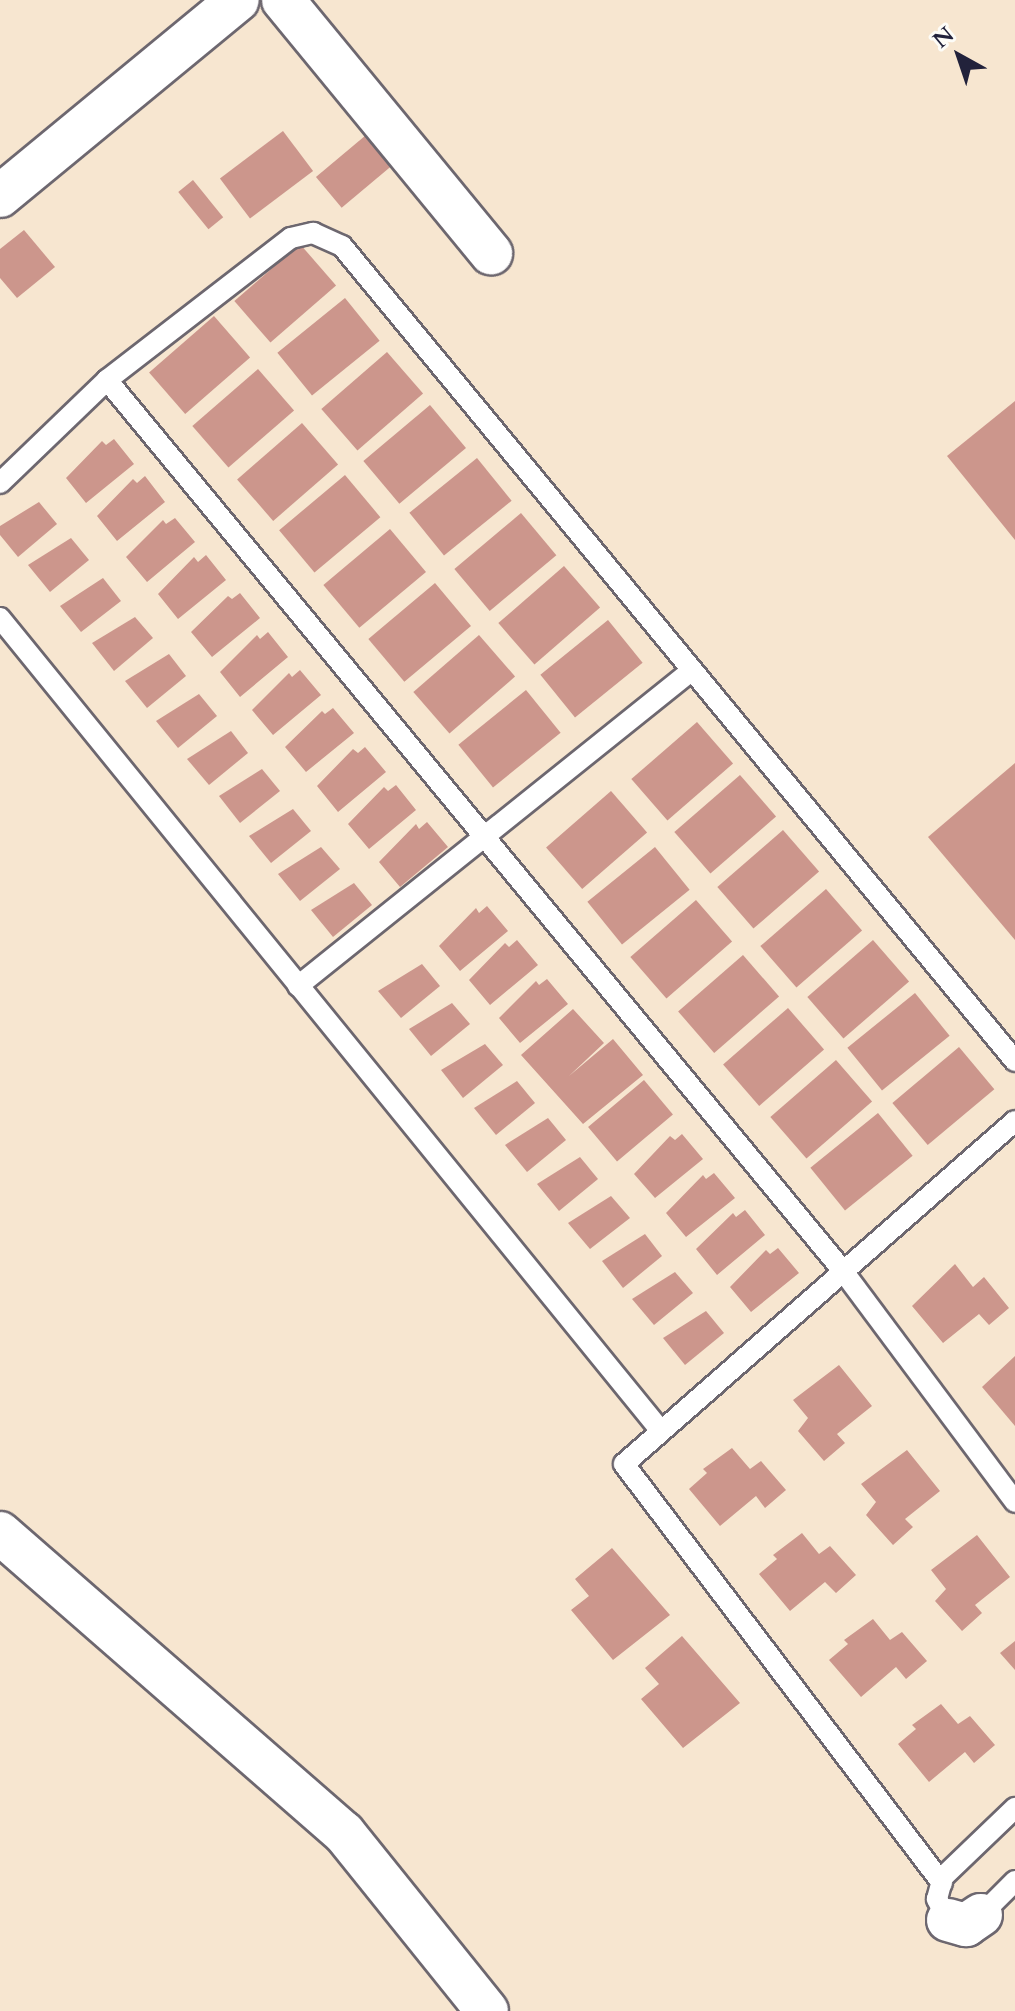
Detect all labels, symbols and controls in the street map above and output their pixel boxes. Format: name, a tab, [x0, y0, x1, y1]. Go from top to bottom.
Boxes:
north arrow	[919, 16, 999, 96]
text: N	[927, 20, 961, 55]

